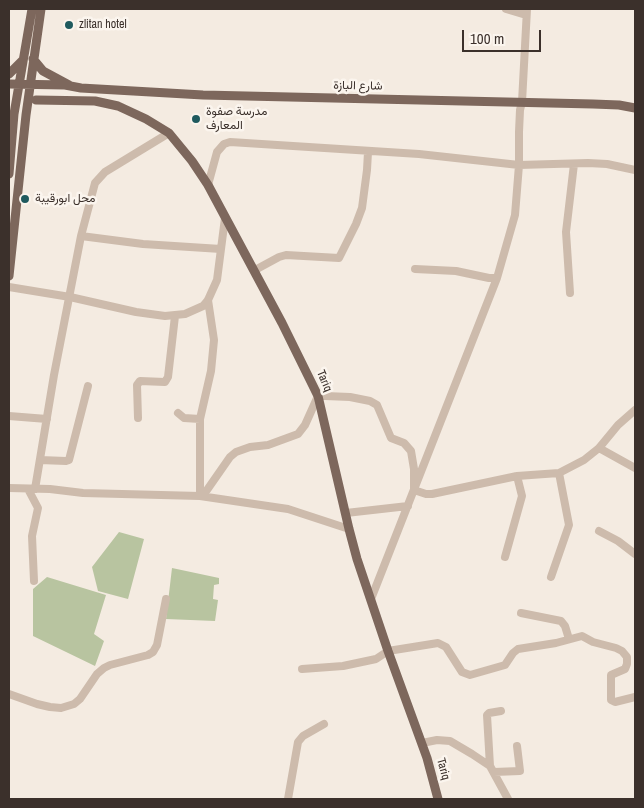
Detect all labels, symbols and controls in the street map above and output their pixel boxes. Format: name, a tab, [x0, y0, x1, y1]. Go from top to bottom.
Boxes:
place label: zlitan hotel	[79, 18, 127, 32]
marker: zlitan hotel	[63, 19, 75, 31]
scale bar	[464, 20, 543, 52]
text: 100 m	[470, 28, 504, 49]
street label: شارع البازة	[333, 78, 383, 94]
place label: مدرسة صفوة المعارف	[206, 105, 267, 133]
marker: مدرسة صفوة المعارف	[190, 113, 202, 125]
place label: محل ابورقيبة	[35, 192, 96, 206]
marker: محل ابورقيبة	[19, 193, 31, 205]
street label: Tariq	[313, 368, 335, 394]
street label: Tariq	[433, 756, 453, 782]

